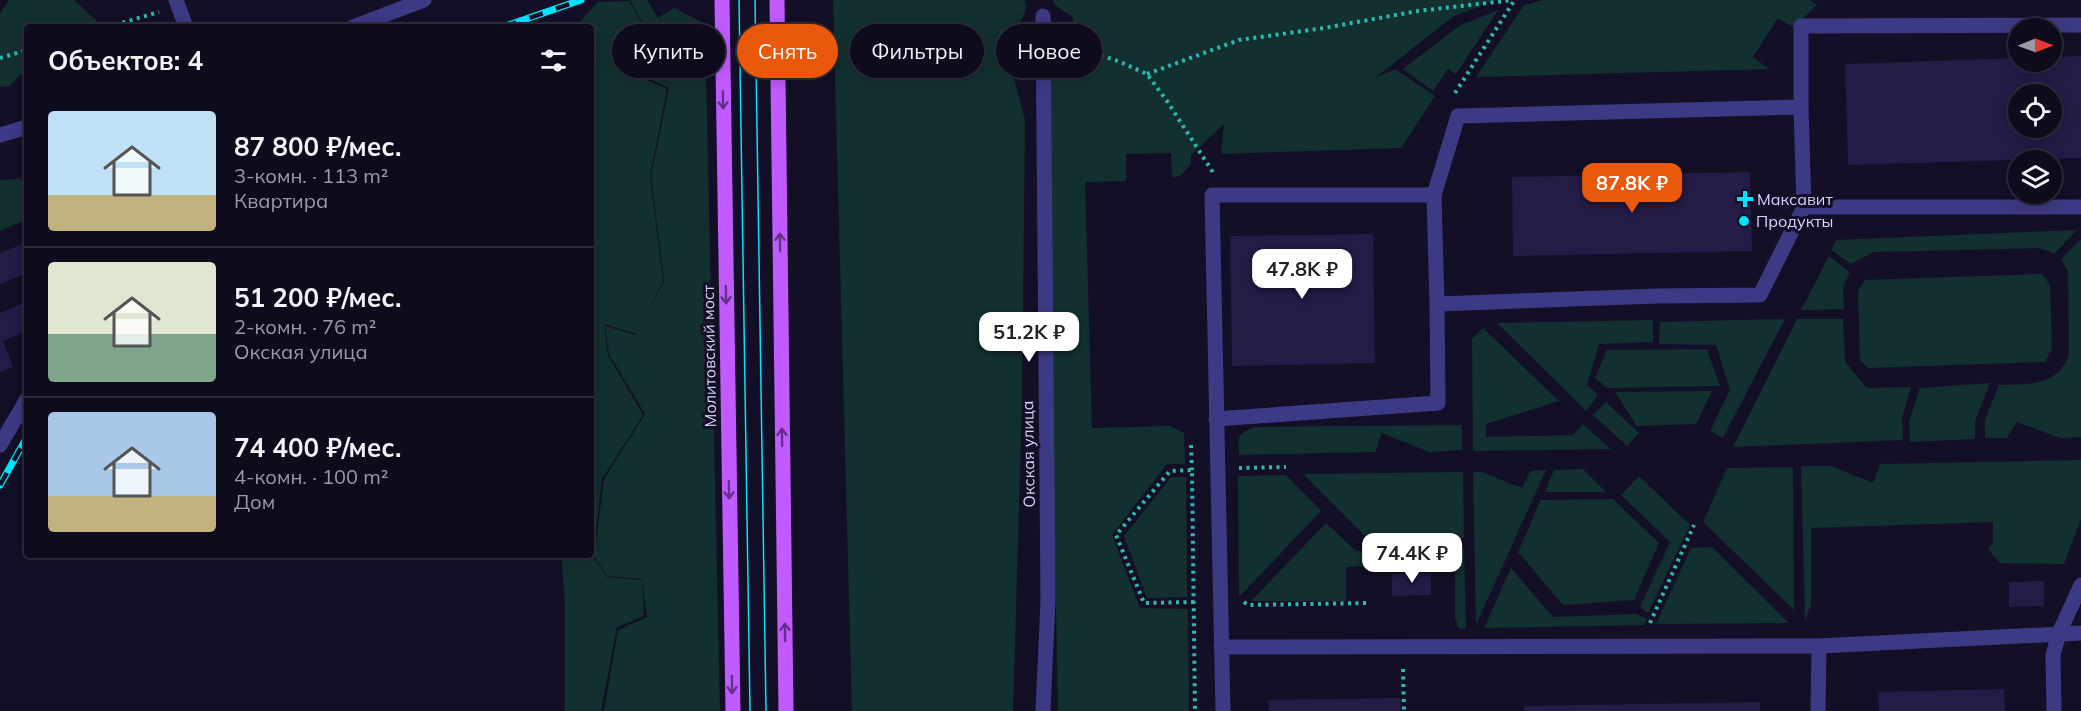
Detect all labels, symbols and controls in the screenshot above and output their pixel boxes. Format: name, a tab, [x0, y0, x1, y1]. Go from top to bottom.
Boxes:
north arrow	[2008, 18, 2062, 72]
map controls	[2008, 18, 2062, 204]
chip: Купить	[612, 24, 725, 78]
chip: Снять	[737, 24, 838, 78]
chip: Фильтры	[850, 24, 984, 78]
chip: Новое	[996, 24, 1102, 78]
text: Объектов: 4	[48, 44, 203, 77]
icon: filters	[537, 44, 570, 77]
button: locate	[2008, 84, 2062, 138]
one-way arrow	[717, 90, 729, 110]
text: 87 800 ₽/мес.	[234, 130, 401, 163]
icon: home	[96, 135, 168, 207]
button: layers	[2008, 150, 2062, 204]
text: 3-комн. · 113 m²	[234, 163, 388, 188]
pin: 87.8K ₽	[1577, 163, 1687, 214]
text: 87.8K ₽	[1596, 170, 1668, 195]
text: Квартира	[234, 188, 328, 213]
place label: Максавит	[1757, 189, 1833, 209]
marker: Максавит	[1738, 192, 1752, 206]
place label: Продукты	[1756, 211, 1833, 231]
marker: Продукты	[1737, 214, 1751, 228]
one-way arrow	[774, 232, 786, 252]
pin: 47.8K ₽	[1247, 249, 1357, 300]
text: 47.8K ₽	[1266, 256, 1338, 281]
text: 51 200 ₽/мес.	[234, 281, 401, 314]
street label: Молитовский мост	[698, 284, 720, 427]
one-way arrow	[720, 285, 732, 305]
icon: home	[96, 286, 168, 358]
pin: 51.2K ₽	[974, 312, 1084, 363]
text: 2-комн. · 76 m²	[234, 314, 376, 339]
text: 51.2K ₽	[993, 319, 1065, 344]
text: Окская улица	[234, 339, 368, 364]
street label: Окская улица	[1017, 400, 1039, 508]
one-way arrow	[777, 427, 788, 447]
text: 74 400 ₽/мес.	[234, 431, 401, 464]
icon: home	[96, 436, 168, 508]
text: 4-комн. · 100 m²	[234, 464, 388, 489]
one-way arrow	[724, 480, 735, 500]
text: Дом	[234, 489, 275, 514]
pin: 74.4K ₽	[1357, 533, 1467, 584]
text: 74.4K ₽	[1376, 540, 1448, 565]
one-way arrow	[779, 622, 791, 642]
one-way arrow	[727, 675, 738, 695]

